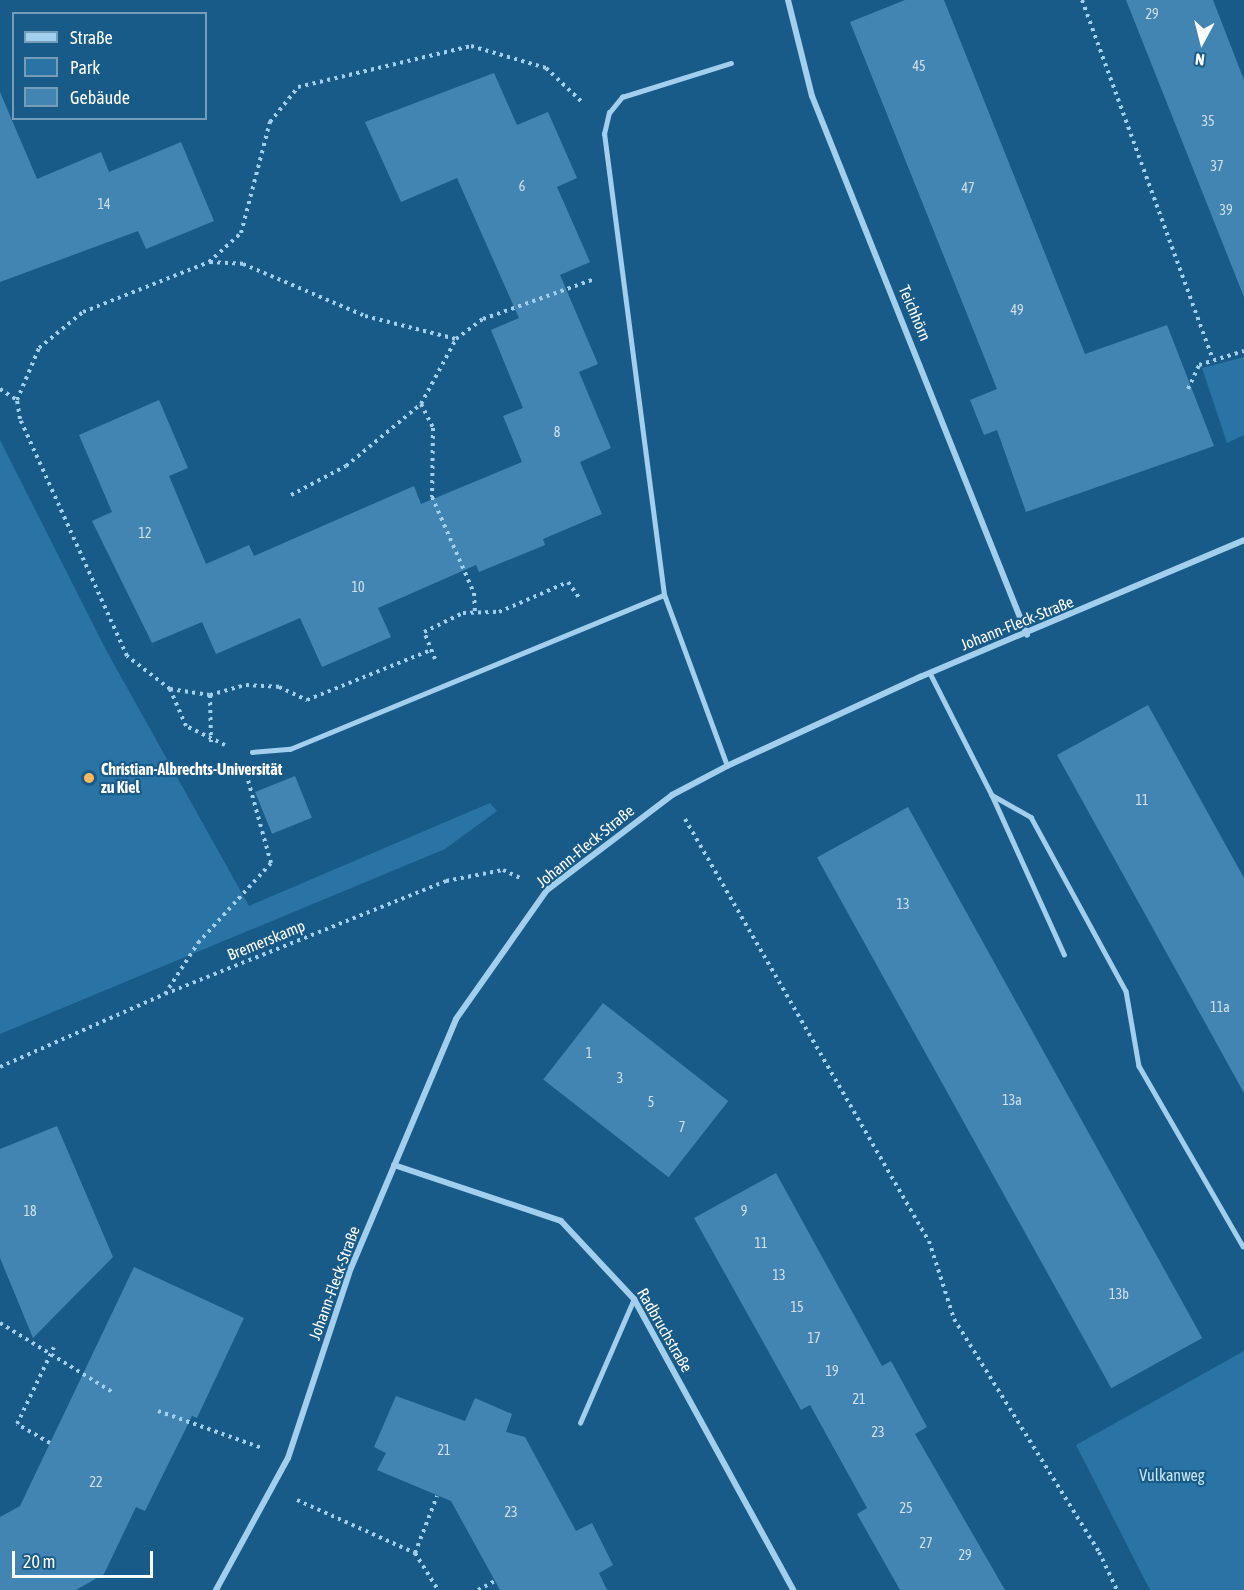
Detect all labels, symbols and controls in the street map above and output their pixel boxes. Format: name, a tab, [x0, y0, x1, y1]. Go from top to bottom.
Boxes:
house number: 29	[1145, 6, 1159, 22]
legend	[12, 12, 207, 120]
north arrow	[1172, 12, 1232, 72]
text: Straße	[70, 27, 113, 48]
text: N	[1194, 50, 1206, 69]
text: Park	[70, 57, 100, 78]
house number: 45	[912, 58, 926, 74]
text: Gebäude	[70, 87, 130, 108]
house number: 35	[1201, 113, 1215, 129]
house number: 37	[1210, 158, 1224, 174]
house number: 6	[519, 178, 525, 194]
house number: 47	[961, 180, 975, 196]
house number: 14	[97, 196, 111, 212]
house number: 39	[1219, 202, 1233, 218]
street label: Teichhörn	[895, 282, 935, 344]
house number: 49	[1010, 302, 1024, 318]
house number: 8	[554, 424, 560, 440]
house number: 12	[138, 525, 152, 541]
house number: 10	[351, 579, 365, 595]
street label: Johann-Fleck-Straße	[958, 592, 1076, 654]
place label: Christian-Albrechts-Universität zu Kiel	[101, 759, 282, 797]
marker: Christian-Albrechts-Universität zu Kiel	[82, 771, 96, 785]
house number: 11	[1135, 792, 1149, 808]
street label: Johann-Fleck-Straße	[532, 801, 638, 891]
house number: 13	[896, 896, 910, 912]
street label: Bremerskamp	[224, 916, 308, 964]
house number: 11a	[1210, 999, 1230, 1015]
house number: 1	[586, 1045, 592, 1061]
house number: 3	[617, 1070, 623, 1086]
house number: 13a	[1002, 1092, 1022, 1108]
house number: 5	[648, 1094, 654, 1110]
house number: 7	[679, 1119, 685, 1135]
house number: 18	[23, 1203, 37, 1219]
house number: 9	[741, 1203, 747, 1219]
street label: Johann-Fleck-Straße	[304, 1223, 364, 1343]
house number: 11	[754, 1235, 768, 1251]
house number: 13	[772, 1267, 786, 1283]
street label: Radbruchstraße	[633, 1285, 697, 1375]
house number: 13b	[1109, 1286, 1129, 1302]
house number: 15	[790, 1299, 804, 1315]
house number: 17	[807, 1330, 821, 1346]
house number: 19	[825, 1363, 839, 1379]
house number: 21	[852, 1391, 866, 1407]
house number: 23	[871, 1424, 885, 1440]
house number: 21	[437, 1442, 451, 1458]
park label: Vulkanweg	[1139, 1465, 1205, 1485]
house number: 22	[89, 1474, 103, 1490]
house number: 25	[899, 1500, 913, 1516]
house number: 23	[504, 1504, 518, 1520]
house number: 27	[919, 1535, 933, 1551]
scale bar	[15, 1539, 156, 1577]
house number: 29	[958, 1547, 972, 1563]
text: 20 m	[23, 1551, 55, 1572]

